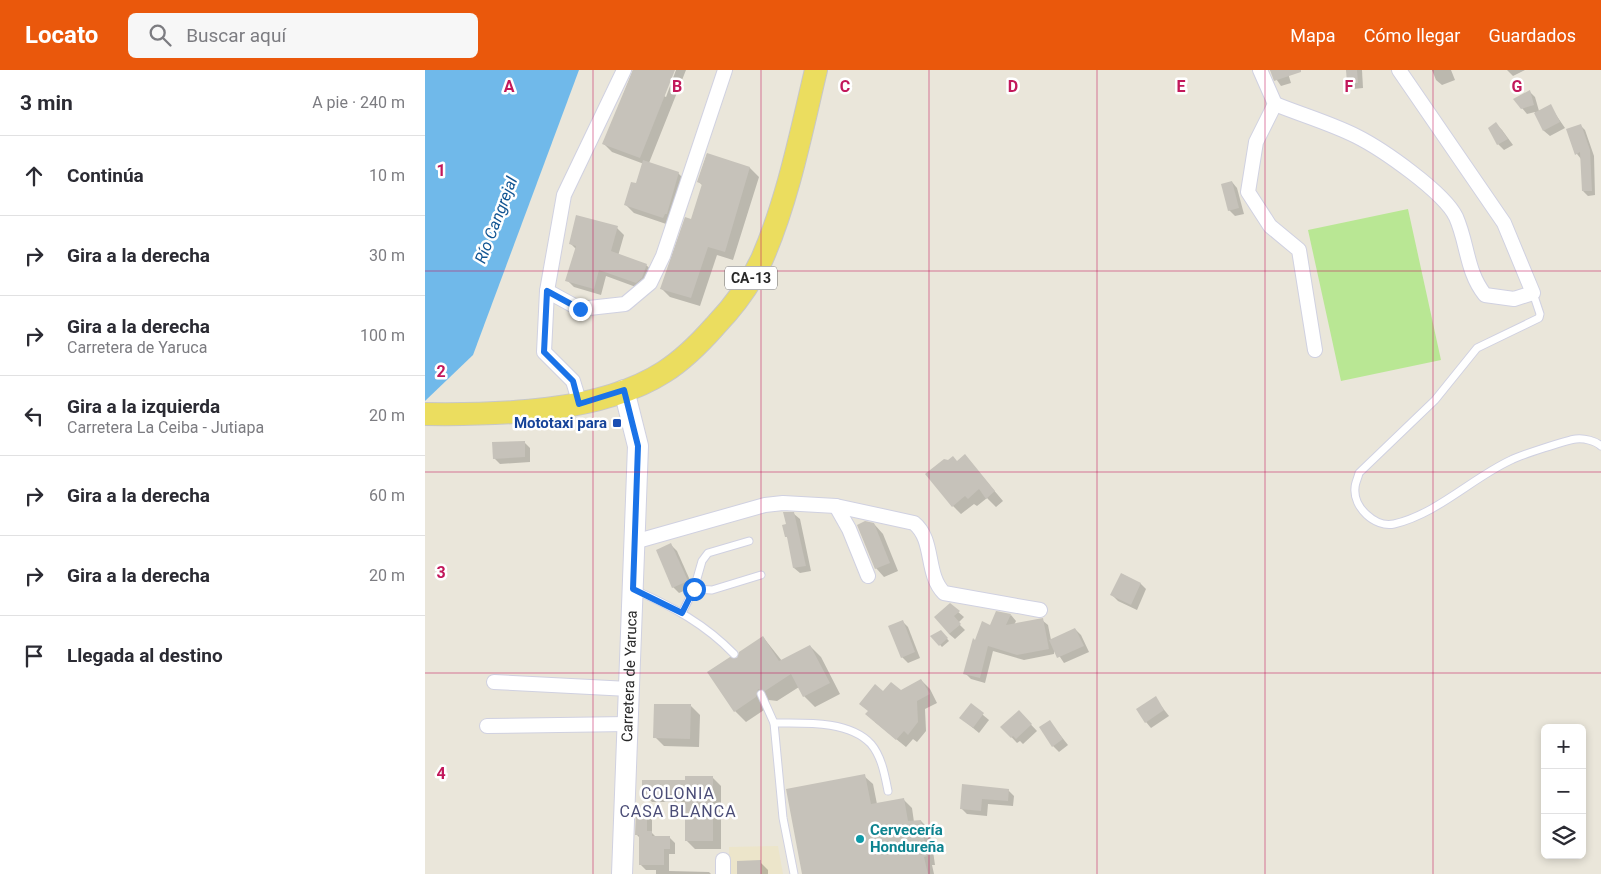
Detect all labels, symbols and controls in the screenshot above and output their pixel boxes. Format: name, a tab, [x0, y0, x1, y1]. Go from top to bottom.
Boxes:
search box	[128, 13, 478, 58]
text: Locato	[25, 21, 98, 49]
icon: search	[146, 21, 174, 49]
text: Buscar aquí	[186, 24, 286, 47]
text: Mapa	[1290, 25, 1336, 46]
text: Cómo llegar	[1364, 25, 1460, 46]
text: Guardados	[1488, 25, 1576, 46]
text: A	[504, 77, 515, 96]
text: B	[672, 77, 682, 96]
text: C	[840, 77, 850, 96]
text: D	[1008, 77, 1018, 96]
text: E	[1177, 77, 1186, 96]
text: F	[1345, 77, 1354, 96]
text: G	[1512, 77, 1523, 96]
text: 3 min	[20, 91, 73, 115]
text: A pie · 240 m	[312, 93, 405, 112]
text: 1	[436, 161, 446, 180]
icon: ahead	[20, 162, 48, 190]
text: Continúa	[67, 164, 144, 187]
text: 10 m	[369, 166, 405, 185]
water label: Río Cangrejal	[471, 174, 521, 266]
icon: right	[20, 242, 48, 270]
text: Gira a la derecha	[67, 244, 210, 267]
text: 30 m	[369, 246, 405, 265]
road number: CA-13	[725, 267, 777, 290]
route end	[569, 298, 592, 321]
text: Gira a la derecha	[67, 315, 210, 338]
icon: right	[20, 322, 48, 350]
text: 100 m	[360, 326, 405, 345]
text: Carretera de Yaruca	[67, 338, 207, 357]
text: 2	[436, 362, 446, 381]
text: Gira a la izquierda	[67, 395, 220, 418]
icon: left	[20, 402, 48, 430]
text: 20 m	[369, 406, 405, 425]
place label: Mototaxi para	[514, 414, 607, 432]
marker: Mototaxi para	[611, 417, 623, 429]
text: Carretera La Ceiba - Jutiapa	[67, 418, 264, 437]
icon: right	[20, 482, 48, 510]
text: Gira a la derecha	[67, 484, 210, 507]
text: 60 m	[369, 486, 405, 505]
icon: right	[20, 562, 48, 590]
text: 3	[436, 563, 446, 582]
text: Gira a la derecha	[67, 564, 210, 587]
text: 20 m	[369, 566, 405, 585]
route start	[683, 578, 706, 601]
street label: Carretera de Yaruca	[618, 610, 641, 742]
icon: arrive	[20, 642, 48, 670]
text: Llegada al destino	[67, 644, 223, 667]
map controls	[1541, 724, 1586, 859]
button: +	[1541, 724, 1586, 769]
text: 4	[436, 764, 446, 783]
button: −	[1541, 769, 1586, 814]
district label: COLONIA CASA BLANCA	[619, 784, 737, 821]
button: layers	[1541, 814, 1586, 859]
place label: Cervecería Hondureña	[870, 821, 944, 856]
marker: Cervecería Hondureña	[854, 833, 866, 845]

